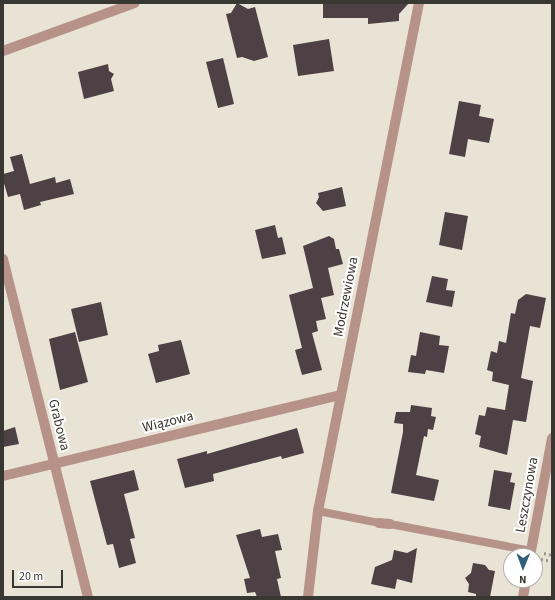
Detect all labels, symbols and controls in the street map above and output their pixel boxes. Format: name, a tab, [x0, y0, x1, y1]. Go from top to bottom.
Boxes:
street label: Modrzewiowa	[330, 256, 362, 338]
street label: Grabowa	[45, 398, 73, 452]
street label: Wiązowa	[141, 408, 195, 436]
street label: Leszczynowa	[512, 456, 542, 534]
north arrow	[503, 548, 543, 588]
scale bar	[14, 562, 65, 588]
text: 20 m	[19, 568, 43, 585]
text: N	[519, 572, 527, 587]

